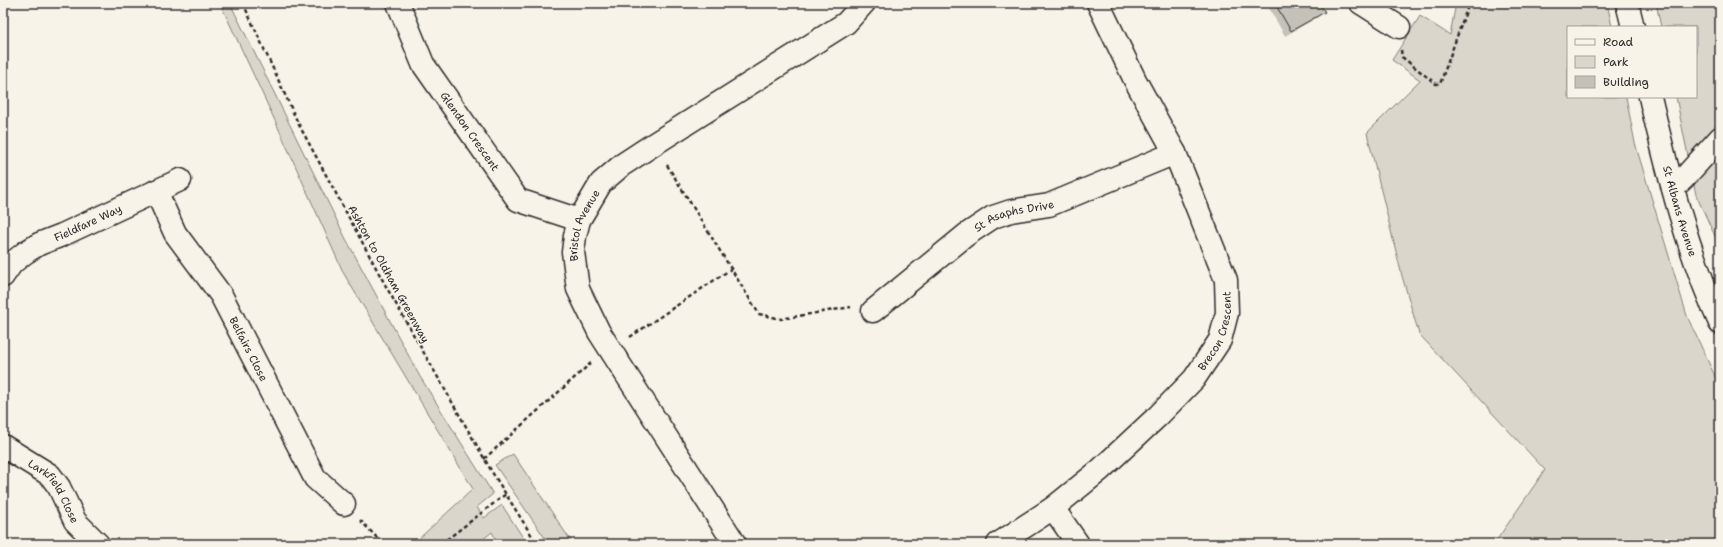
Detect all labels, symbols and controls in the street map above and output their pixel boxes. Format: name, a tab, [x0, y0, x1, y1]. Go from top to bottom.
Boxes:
legend	[1567, 26, 1697, 98]
text: Road	[1603, 34, 1634, 50]
text: Park	[1603, 54, 1629, 70]
text: Building	[1603, 74, 1649, 90]
street label: Glendon Crescent	[437, 89, 503, 174]
street label: St Albans Avenue	[1659, 164, 1700, 259]
street label: Bristol Avenue	[566, 187, 604, 262]
street label: St Asaphs Drive	[971, 197, 1057, 236]
street label: Fieldfare Way	[52, 201, 124, 245]
street label: Ashton to Oldham Greenway	[344, 203, 433, 346]
street label: Brecon Crescent	[1195, 291, 1235, 374]
street label: Belfairs Close	[225, 314, 271, 384]
street label: Larkfield Close	[25, 456, 82, 526]

